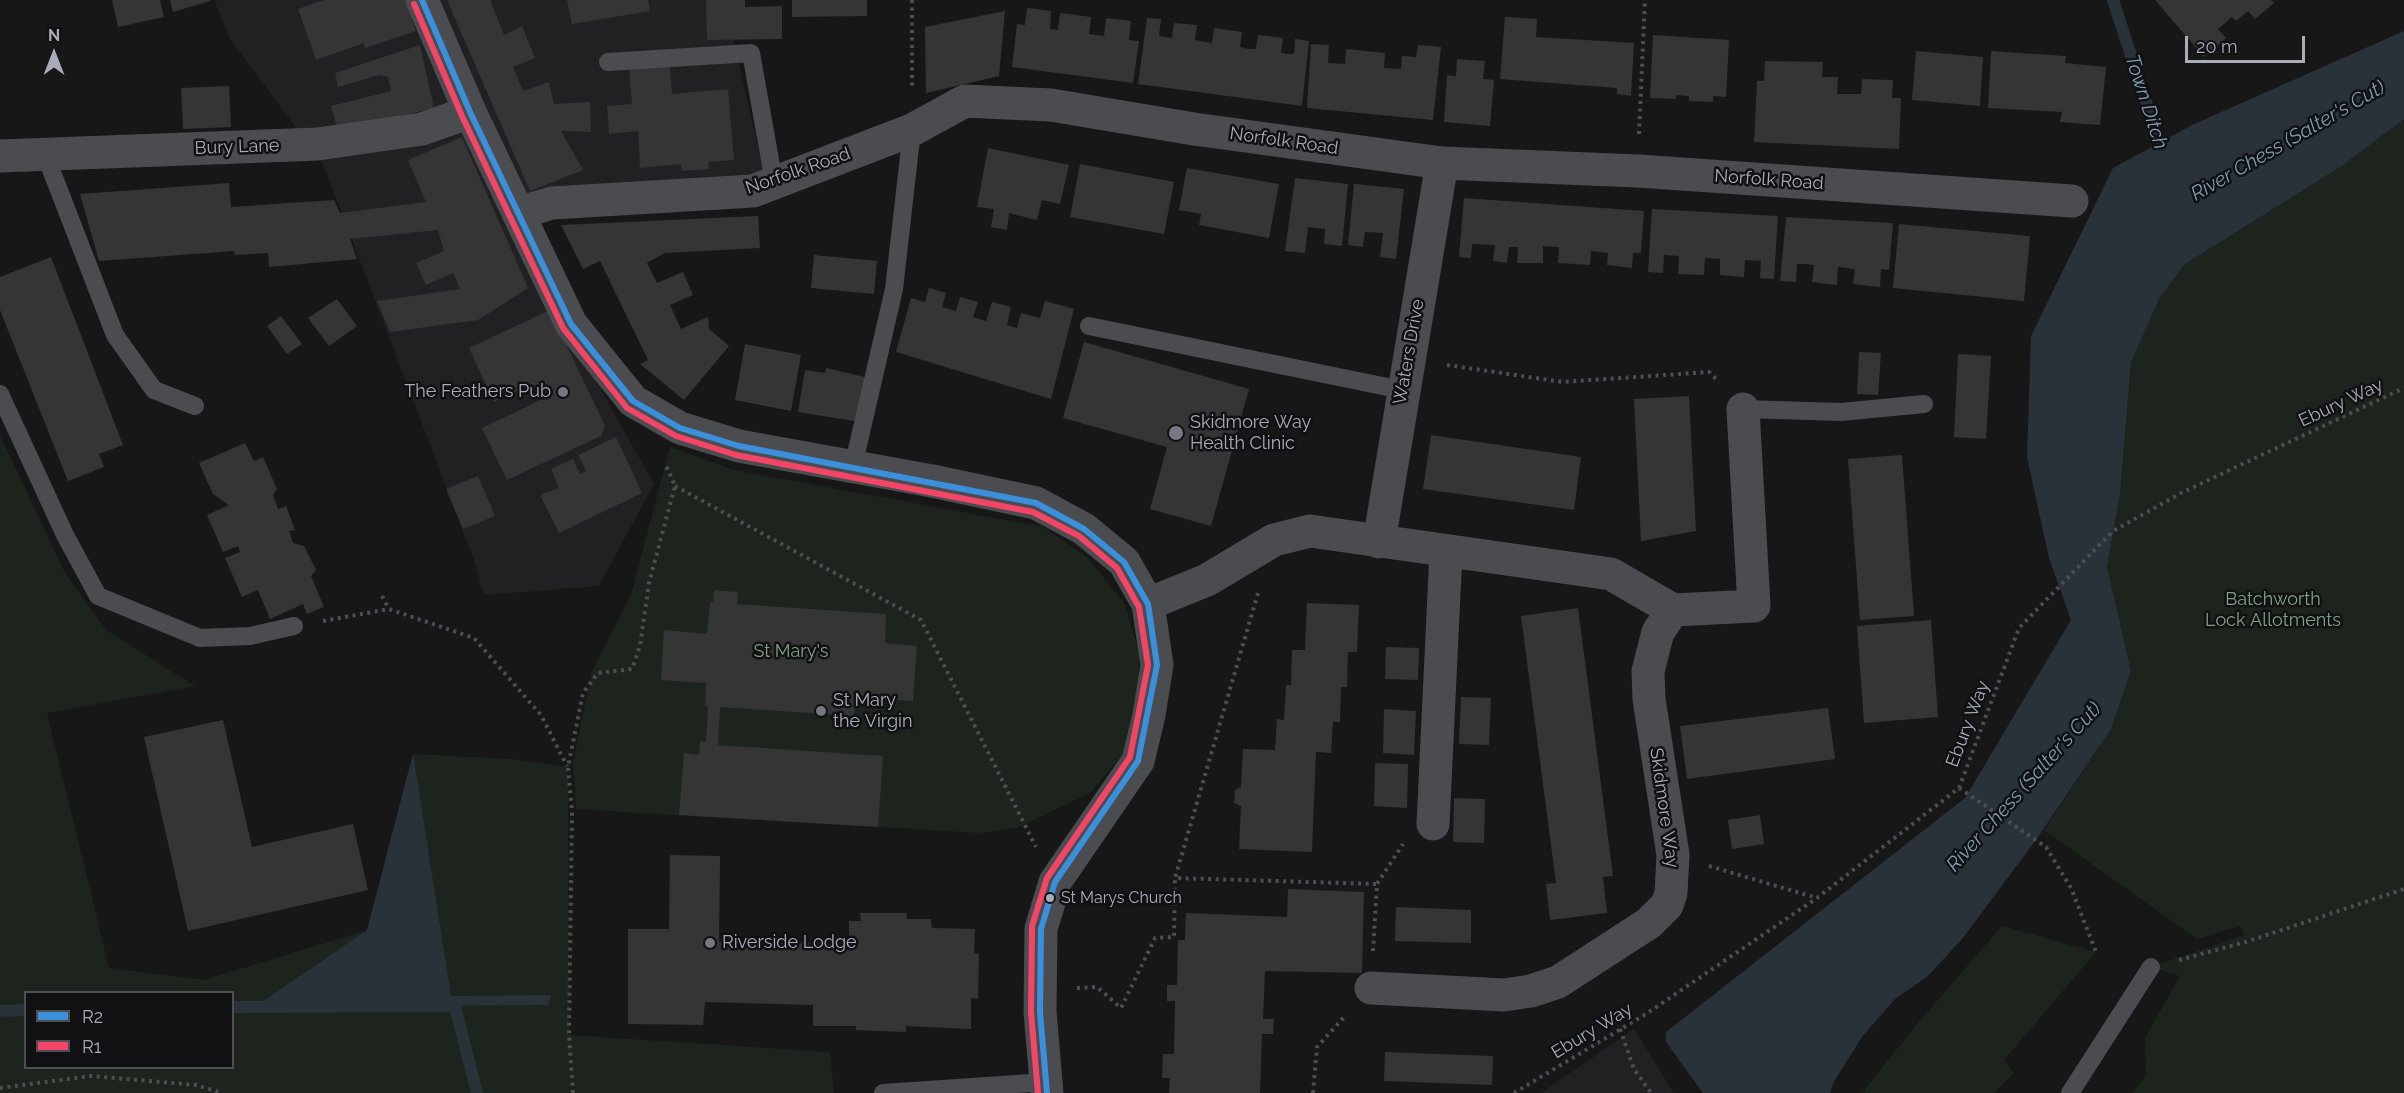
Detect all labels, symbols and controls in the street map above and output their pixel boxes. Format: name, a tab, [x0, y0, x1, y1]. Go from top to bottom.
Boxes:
north arrow	[24, 24, 84, 84]
scale bar	[2188, 24, 2308, 62]
text: N	[48, 26, 60, 45]
text: 20 m	[2196, 36, 2238, 57]
water label: Town Ditch	[2119, 52, 2173, 152]
water label: River Chess (Salter's Cut)	[2187, 76, 2389, 206]
street label: Norfolk Road	[1228, 123, 1340, 159]
street label: Bury Lane	[194, 135, 280, 159]
street label: Norfolk Road	[743, 143, 853, 199]
street label: Norfolk Road	[1714, 165, 1824, 195]
street label: Waters Drive	[1389, 298, 1429, 406]
street label: Ebury Way	[2295, 374, 2387, 432]
place label: The Feathers Pub	[404, 381, 551, 403]
marker: The Feathers Pub	[556, 385, 570, 399]
place label: Skidmore Way Health Clinic	[1190, 412, 1311, 454]
marker: Skidmore Way Health Clinic	[1167, 424, 1185, 442]
park label: Batchworth Lock Allotments	[2205, 589, 2341, 632]
park label: St Mary's	[753, 641, 829, 663]
street label: Ebury Way	[1942, 678, 1994, 770]
place label: St Mary the Virgin	[833, 690, 912, 732]
water label: River Chess (Salter's Cut)	[1942, 697, 2106, 877]
marker: St Mary the Virgin	[814, 704, 828, 718]
street label: Skidmore Way	[1645, 746, 1683, 870]
place label: St Marys Church	[1061, 888, 1182, 908]
marker: St Marys Church	[1044, 892, 1056, 904]
place label: Riverside Lodge	[722, 932, 857, 954]
marker: Riverside Lodge	[703, 936, 717, 950]
legend	[24, 991, 234, 1069]
street label: Ebury Way	[1548, 998, 1636, 1064]
text: R2	[82, 1006, 103, 1027]
text: R1	[82, 1036, 101, 1057]

